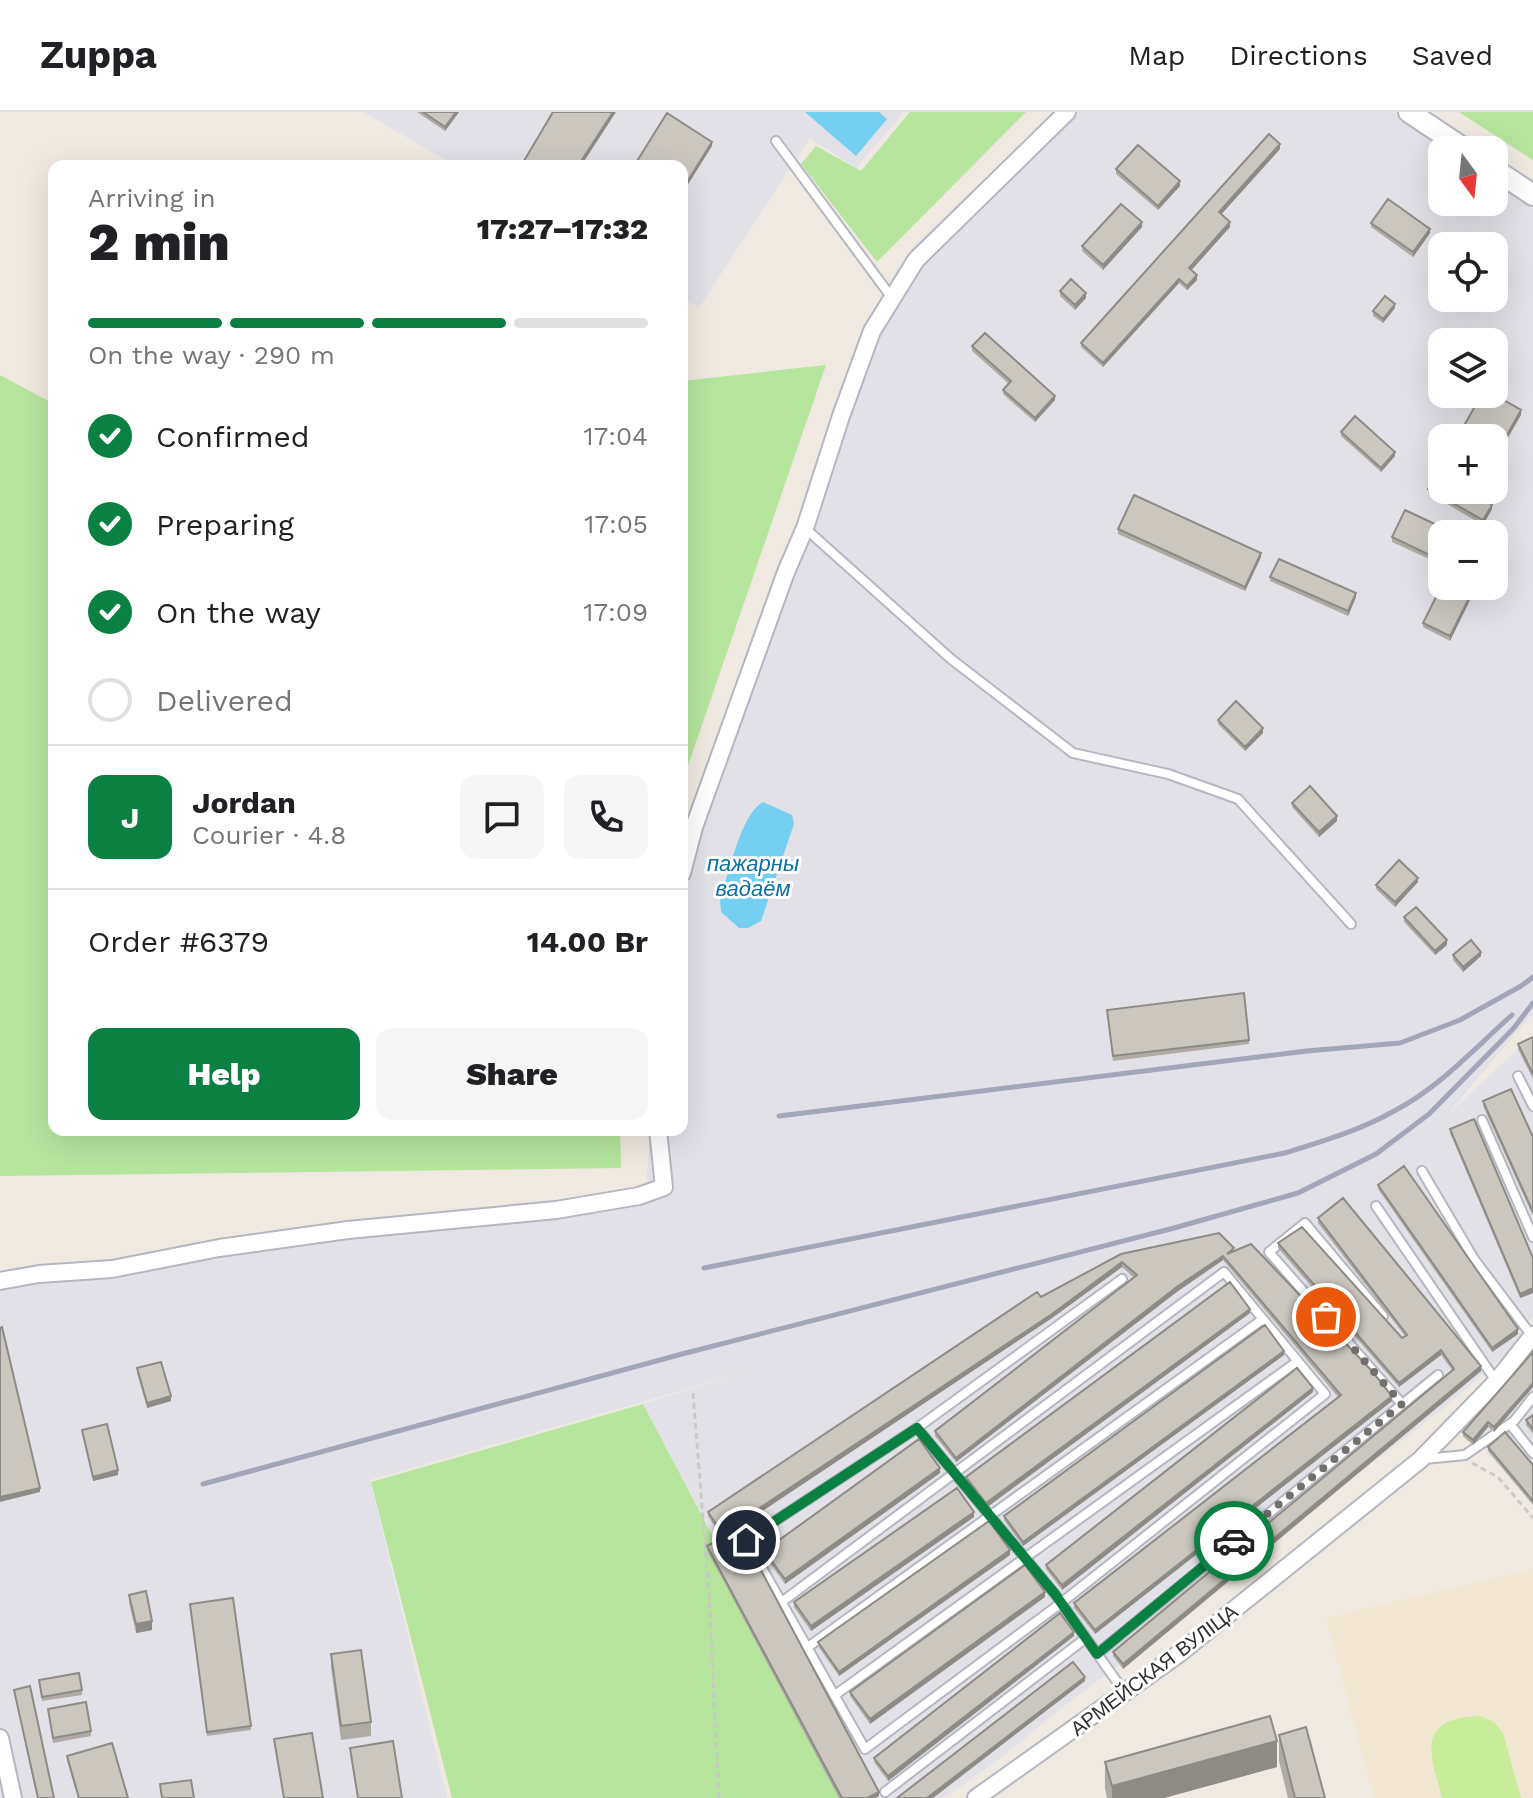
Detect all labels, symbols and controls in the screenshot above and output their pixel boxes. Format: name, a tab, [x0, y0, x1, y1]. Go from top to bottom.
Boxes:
text: Zuppa	[40, 33, 157, 77]
text: Map	[1128, 39, 1185, 72]
text: Directions	[1229, 39, 1368, 72]
text: Saved	[1412, 39, 1493, 72]
north arrow	[1428, 136, 1508, 216]
map controls	[1428, 136, 1508, 600]
text: Arriving in	[88, 183, 216, 213]
text: 17:27–17:32	[477, 211, 648, 246]
text: 2 min	[88, 212, 230, 273]
button: locate	[1428, 232, 1508, 312]
button: layers	[1428, 328, 1508, 408]
text: On the way · 290 m	[88, 340, 335, 370]
icon: check	[88, 414, 132, 458]
text: Confirmed	[156, 419, 310, 454]
text: 17:04	[584, 421, 648, 451]
button: +	[1428, 424, 1508, 504]
icon: check	[88, 502, 132, 546]
text: Preparing	[156, 507, 294, 542]
text: 17:05	[584, 509, 648, 539]
button: −	[1428, 520, 1508, 600]
icon: check	[88, 590, 132, 634]
text: On the way	[156, 595, 321, 630]
text: 17:09	[583, 597, 648, 627]
text: Delivered	[156, 683, 293, 718]
button: chat	[460, 775, 544, 859]
button: phone	[564, 775, 648, 859]
text: Jordan	[192, 785, 296, 820]
text: J	[121, 800, 139, 835]
text: Courier · 4.8	[192, 820, 346, 850]
water label: пажарны вадаём	[707, 851, 799, 901]
text: Order #6379	[88, 924, 269, 959]
text: 14.00 Br	[527, 924, 648, 959]
button: Help	[88, 1028, 360, 1120]
button: Share	[376, 1028, 648, 1120]
pin	[1292, 1283, 1360, 1351]
icon: bag	[1304, 1295, 1348, 1339]
courier	[1194, 1501, 1274, 1581]
pin	[712, 1506, 780, 1574]
icon: home	[724, 1518, 768, 1562]
icon: car	[1212, 1519, 1256, 1563]
street label: АРМЕЙСКАЯ ВУЛІЦА	[1066, 1599, 1243, 1741]

